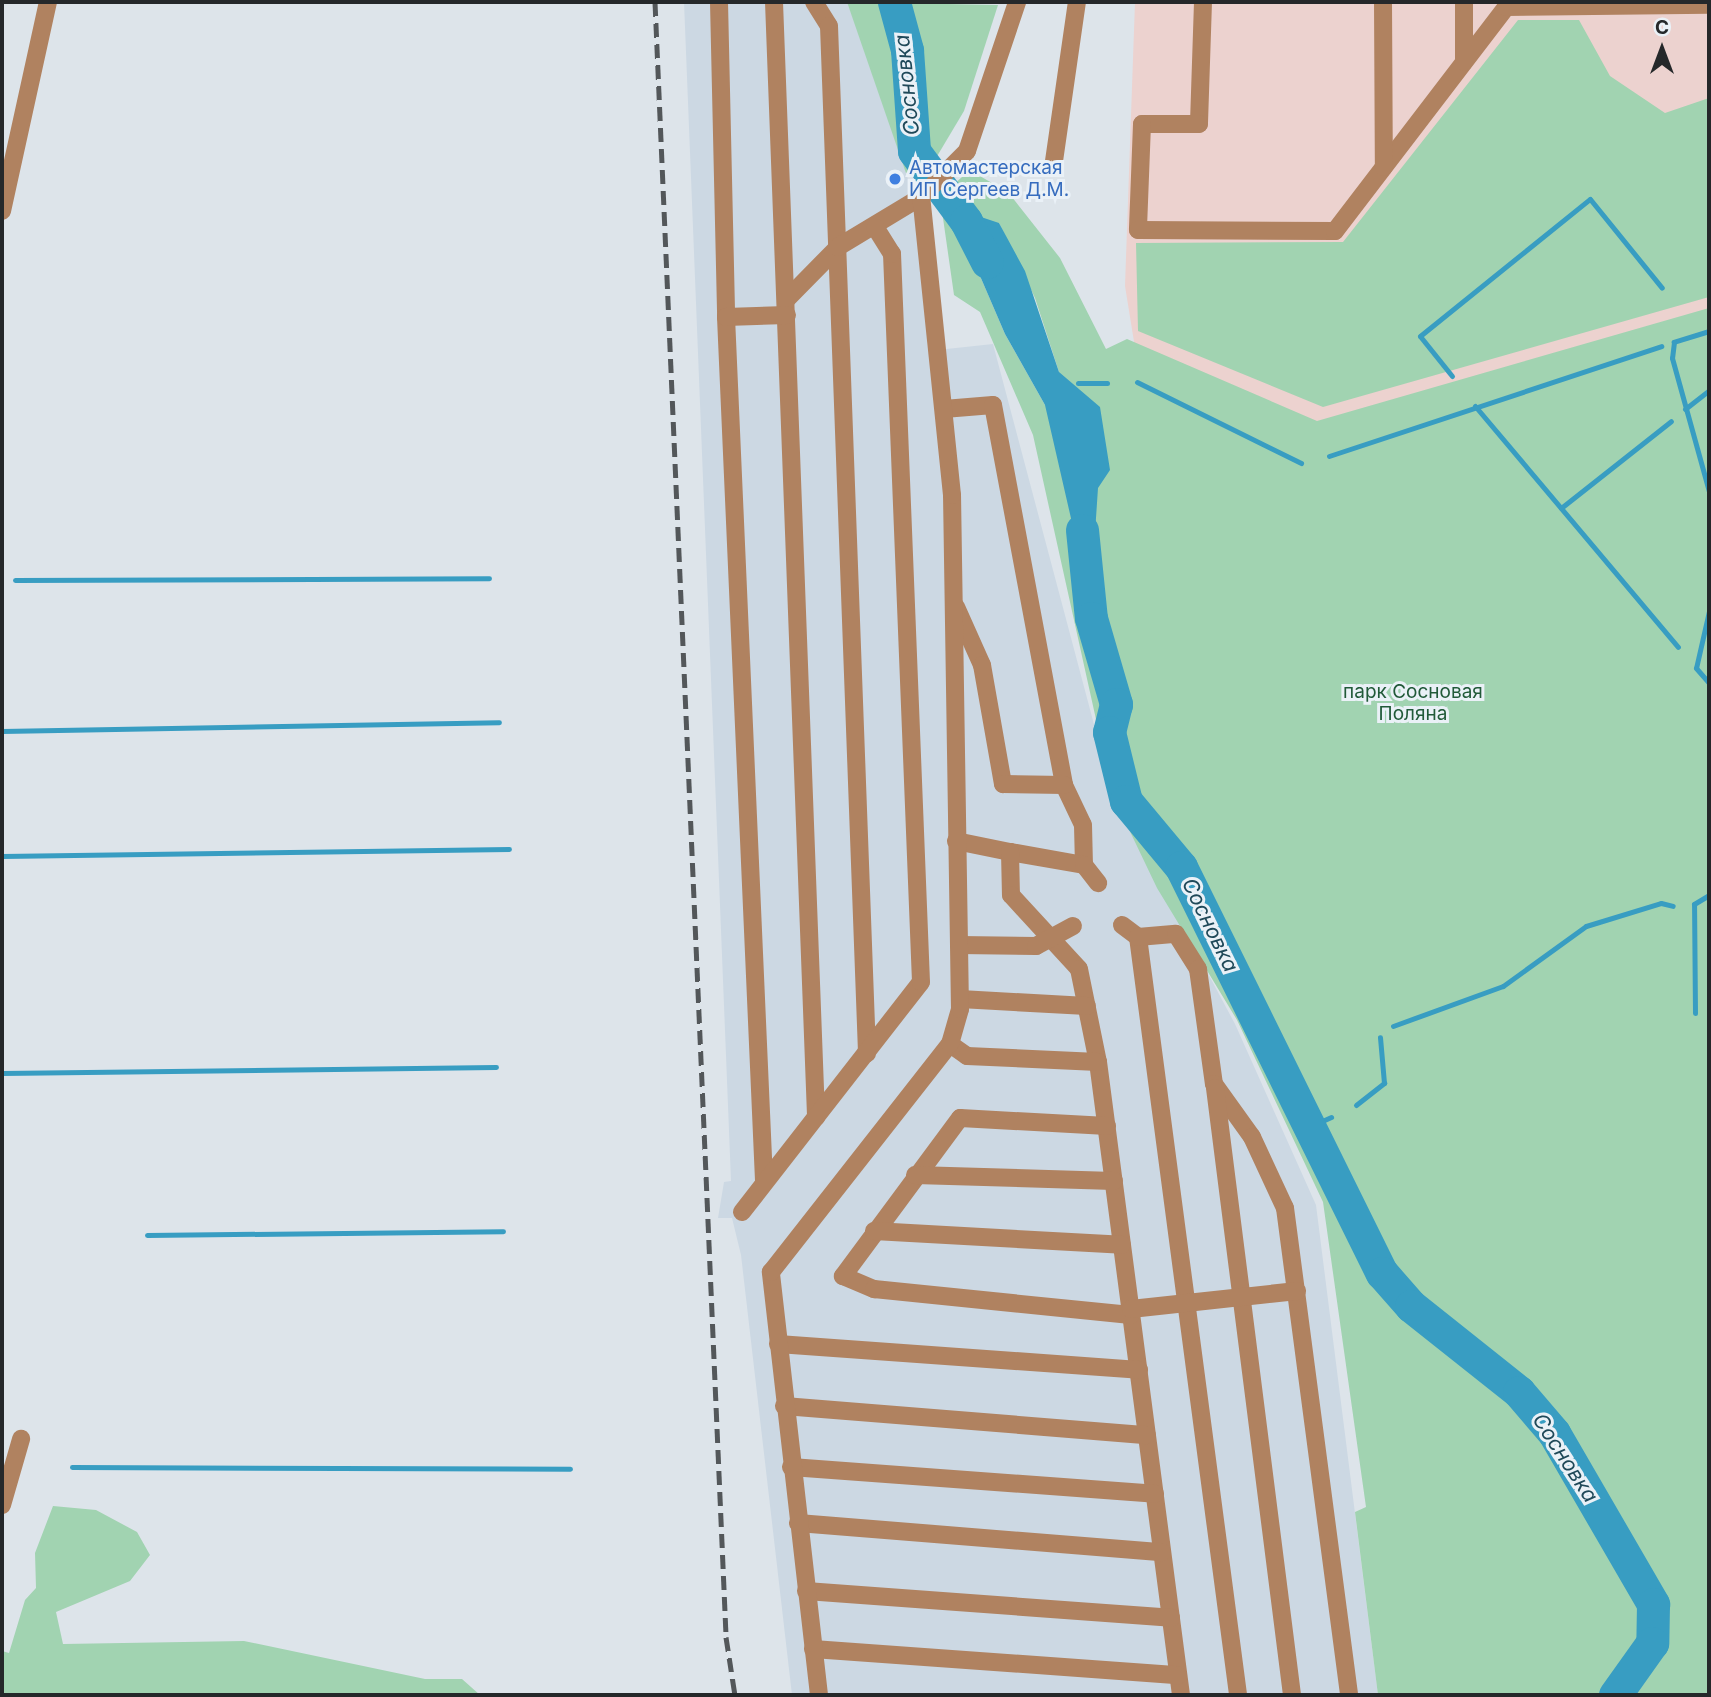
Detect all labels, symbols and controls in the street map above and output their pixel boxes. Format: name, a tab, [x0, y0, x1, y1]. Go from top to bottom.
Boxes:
north arrow	[1627, 14, 1697, 84]
text: С	[1655, 16, 1669, 39]
water label: Сосновка	[889, 33, 925, 137]
place label: Автомастерская ИП Сергеев Д.М.	[909, 157, 1069, 201]
marker: Автомастерская ИП Сергеев Д.М.	[887, 171, 903, 187]
park label: парк Сосновая Поляна	[1343, 681, 1483, 725]
water label: Сосновка	[1177, 874, 1243, 976]
water label: Сосновка	[1527, 1409, 1603, 1507]

